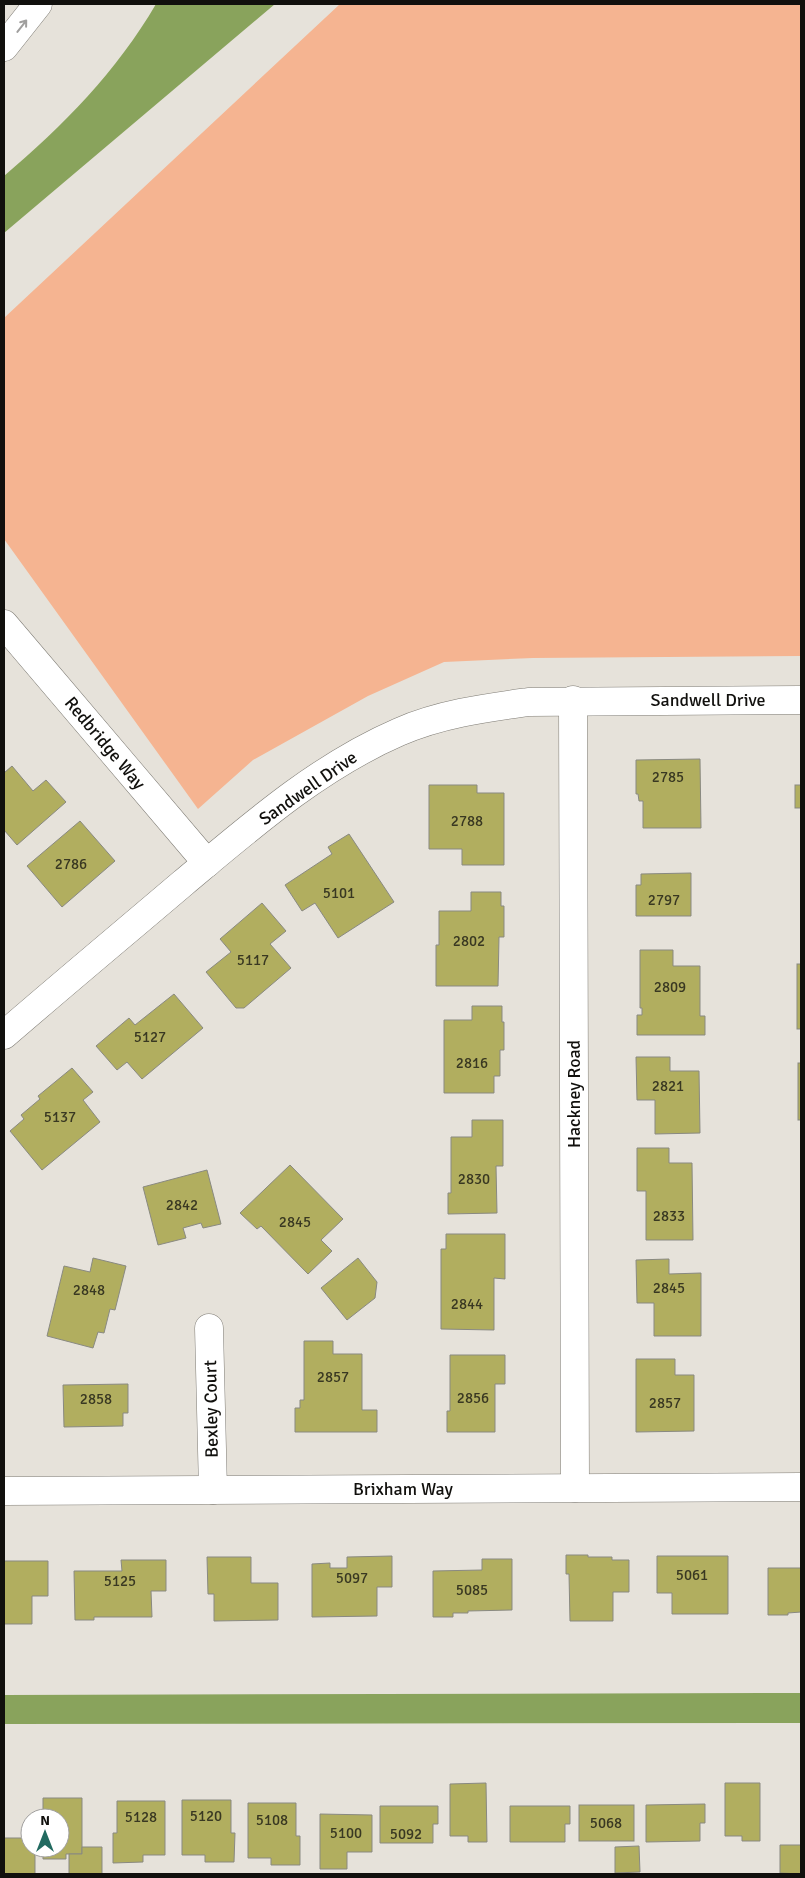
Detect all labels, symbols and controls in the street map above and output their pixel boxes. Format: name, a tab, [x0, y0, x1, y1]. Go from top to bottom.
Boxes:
one-way arrow	[16, 20, 27, 33]
street label: Sandwell Drive	[651, 689, 765, 711]
street label: Redbridge Way	[60, 692, 151, 794]
street label: Sandwell Drive	[255, 746, 361, 830]
house number: 2785	[652, 768, 684, 786]
house number: 2788	[451, 812, 483, 830]
house number: 2786	[55, 855, 87, 873]
house number: 5101	[323, 884, 355, 902]
house number: 2797	[648, 891, 680, 909]
house number: 2802	[453, 932, 485, 950]
house number: 5117	[237, 951, 269, 969]
house number: 2809	[654, 978, 686, 996]
house number: 5127	[134, 1028, 166, 1046]
street label: Hackney Road	[563, 1040, 585, 1148]
house number: 2816	[456, 1054, 488, 1072]
house number: 2821	[652, 1077, 684, 1095]
house number: 5137	[44, 1108, 76, 1126]
house number: 2830	[458, 1170, 490, 1188]
house number: 2842	[166, 1196, 198, 1214]
house number: 2833	[653, 1207, 685, 1225]
house number: 2845	[279, 1213, 311, 1231]
house number: 2845	[653, 1279, 685, 1297]
house number: 2848	[73, 1281, 105, 1299]
house number: 2844	[451, 1295, 483, 1313]
street label: Bexley Court	[199, 1360, 223, 1458]
house number: 2857	[317, 1368, 349, 1386]
house number: 2856	[457, 1389, 489, 1407]
house number: 2858	[80, 1390, 112, 1408]
house number: 2857	[649, 1394, 681, 1412]
street label: Brixham Way	[353, 1478, 453, 1500]
house number: 5061	[676, 1566, 708, 1584]
house number: 5097	[336, 1569, 368, 1587]
house number: 5125	[104, 1572, 136, 1590]
house number: 5085	[456, 1581, 488, 1599]
house number: 5120	[190, 1807, 222, 1825]
north arrow	[20, 1808, 70, 1858]
house number: 5128	[125, 1808, 157, 1826]
house number: 5108	[256, 1811, 288, 1829]
text: N	[40, 1812, 50, 1829]
house number: 5068	[590, 1814, 622, 1832]
house number: 5100	[330, 1824, 362, 1842]
house number: 5092	[390, 1825, 422, 1843]

